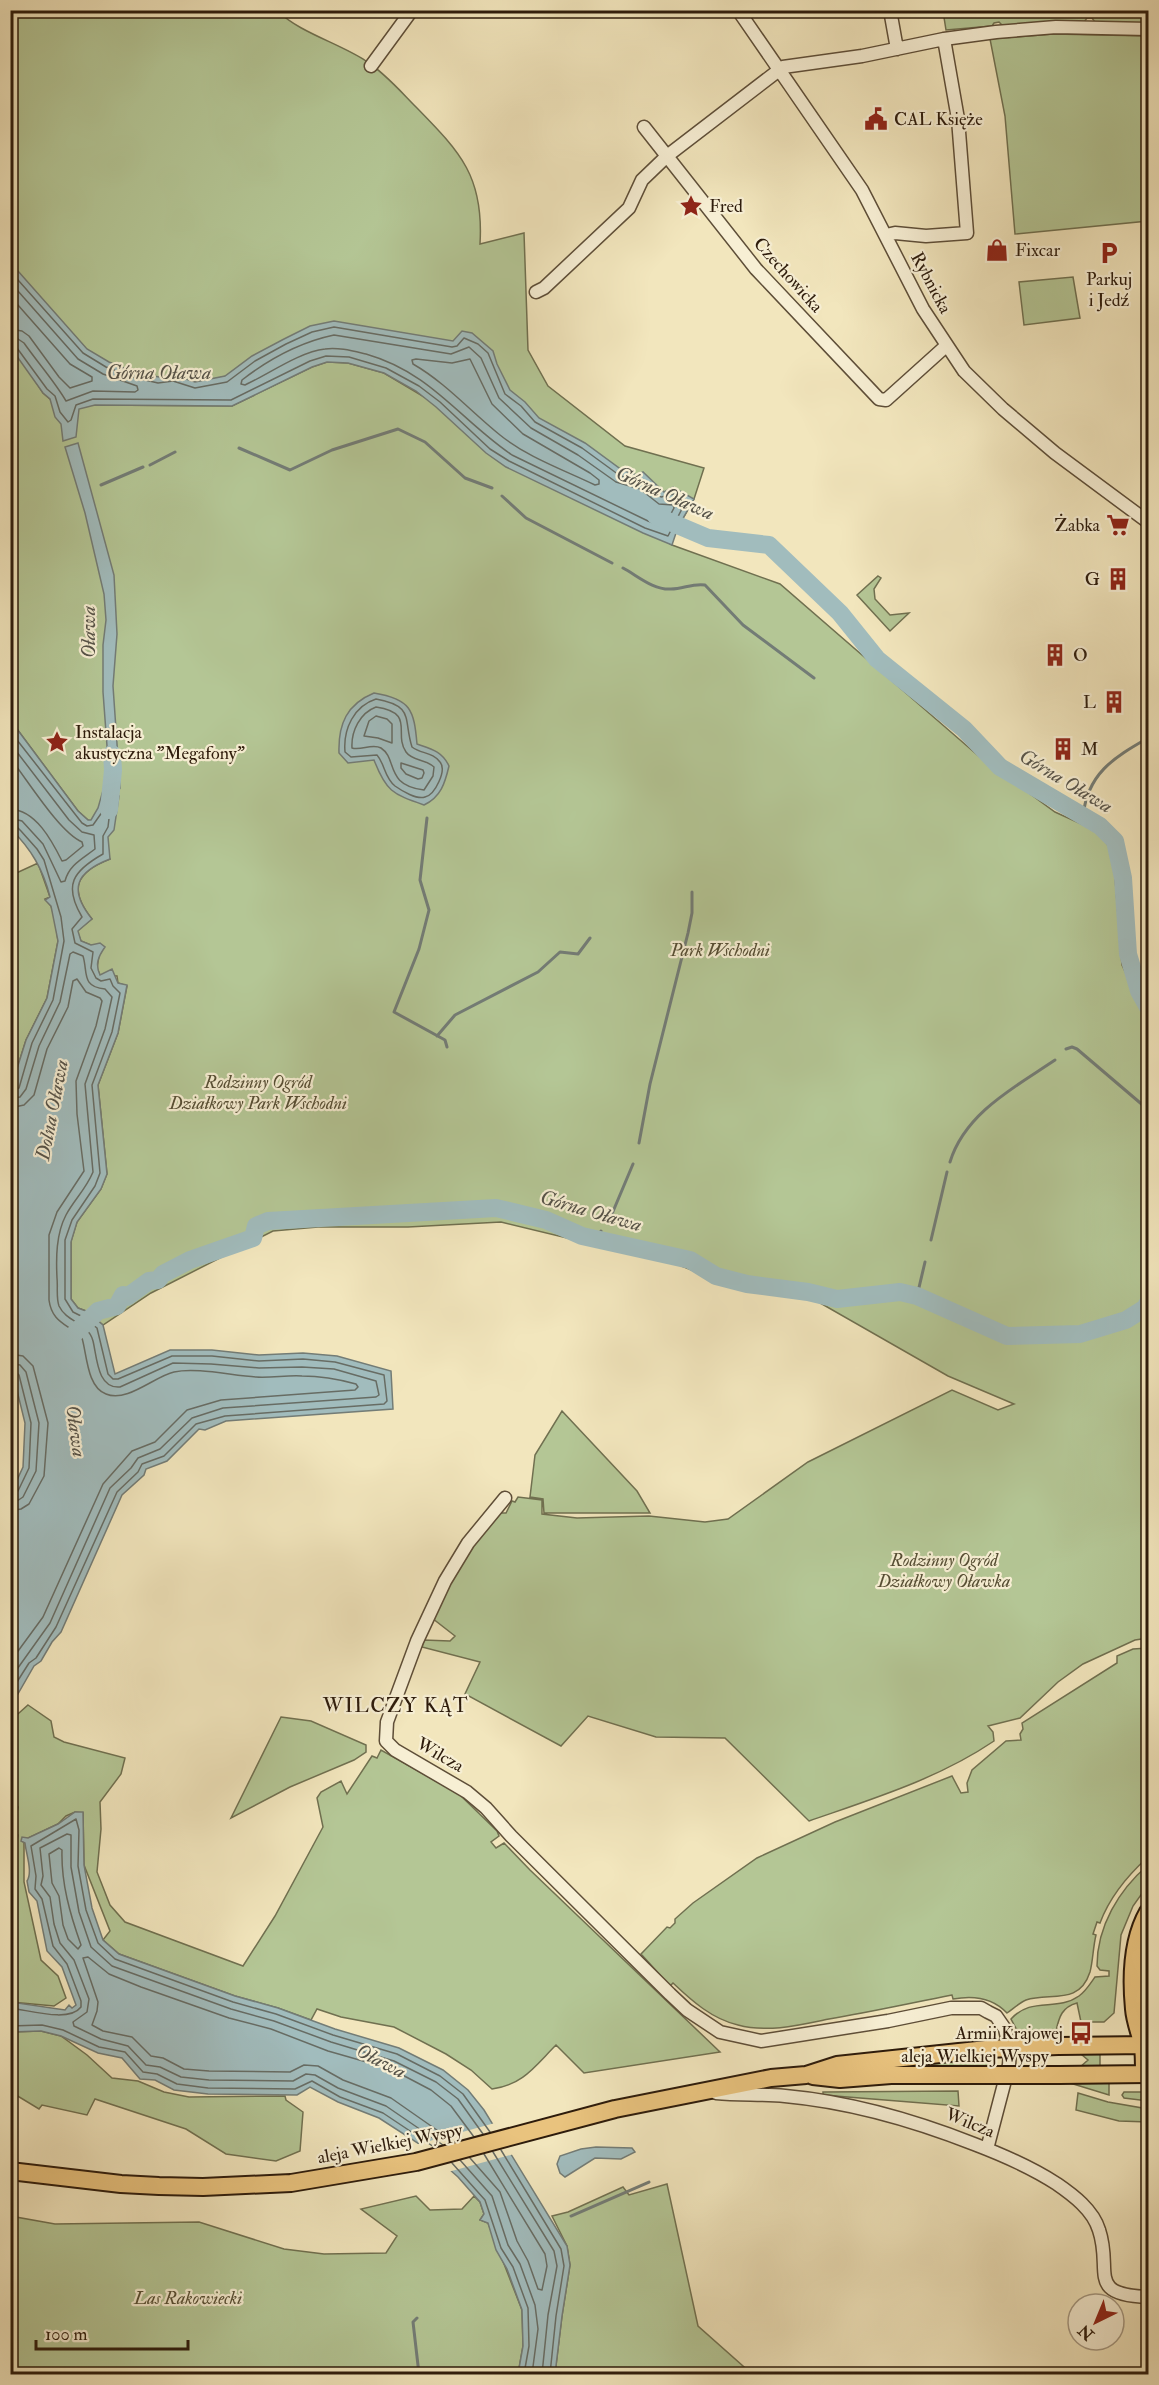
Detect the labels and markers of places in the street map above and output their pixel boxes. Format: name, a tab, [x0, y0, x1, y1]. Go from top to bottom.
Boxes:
public building icon: CAL Księże	[863, 106, 889, 132]
place label: CAL Księże	[894, 108, 983, 131]
place icon: Fred	[678, 193, 704, 219]
place label: Fred	[709, 195, 743, 218]
shop icon: Fixcar	[984, 237, 1010, 263]
place label: Fixcar	[1015, 239, 1060, 262]
parking icon: Parkuj i Jedź	[1096, 240, 1122, 266]
place label: Parkuj i Jedź	[1086, 268, 1132, 312]
supermarket icon: Żabka	[1105, 512, 1131, 538]
place label: Żabka	[1054, 513, 1101, 537]
building icon: G	[1105, 566, 1131, 592]
place label: G	[1085, 568, 1100, 591]
building icon: O	[1042, 642, 1068, 668]
place label: O	[1073, 644, 1088, 667]
building icon: L	[1101, 689, 1127, 715]
place label: L	[1083, 691, 1096, 714]
place label: Instalacja akustyczna "Megafony"	[75, 721, 245, 765]
place icon: Instalacja akustyczna "Megafony"	[44, 729, 70, 755]
building icon: M	[1050, 736, 1076, 762]
place label: M	[1081, 738, 1098, 761]
bus stop icon: Armii Krajowej	[1068, 2020, 1094, 2046]
place label: Armii Krajowej	[954, 2022, 1063, 2045]

